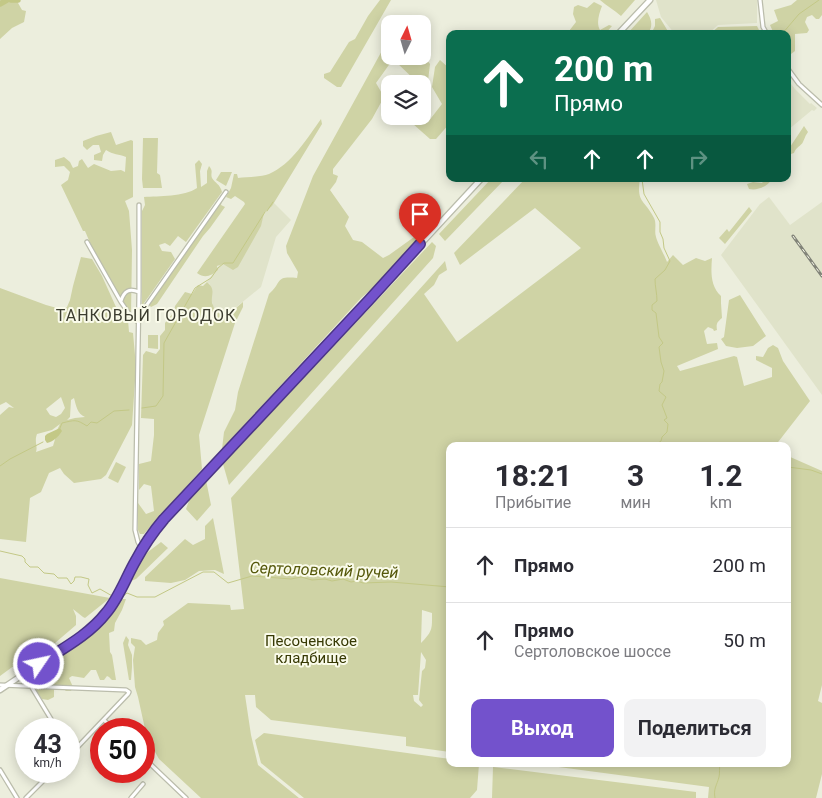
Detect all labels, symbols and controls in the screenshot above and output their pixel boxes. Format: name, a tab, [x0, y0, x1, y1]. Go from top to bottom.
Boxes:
north arrow	[381, 15, 431, 65]
map controls	[381, 15, 431, 125]
text: 200 m	[554, 49, 653, 90]
icon: ahead	[471, 50, 536, 115]
button: layers	[381, 75, 431, 125]
text: Прямо	[554, 91, 623, 116]
icon: left	[525, 145, 553, 173]
icon: ahead	[578, 145, 606, 173]
icon: ahead	[631, 145, 659, 173]
icon: right	[684, 145, 712, 173]
pin	[399, 193, 441, 244]
icon: arrive	[406, 200, 434, 228]
district label: ТАНКОВЫЙ ГОРОДОК	[56, 306, 236, 325]
text: 18:21	[495, 458, 572, 493]
text: 3	[627, 458, 644, 493]
text: 1.2	[699, 458, 742, 493]
text: Прибытие	[495, 493, 571, 512]
text: мин	[620, 493, 651, 512]
text: km	[710, 493, 732, 512]
icon: ahead	[471, 551, 499, 579]
text: Прямо	[514, 554, 574, 577]
text: 200 m	[713, 554, 766, 577]
water label: Сертоловский ручей	[249, 558, 399, 582]
text: Прямо	[514, 619, 574, 642]
icon: ahead	[471, 626, 499, 654]
text: 50 m	[723, 629, 766, 652]
park label: Песоченское кладбище	[265, 632, 357, 667]
position arrow	[12, 637, 64, 689]
text: Сертоловское шоссе	[514, 642, 671, 661]
button: Выход	[471, 699, 614, 757]
button: Поделиться	[624, 699, 766, 757]
speed limit sign: 50	[90, 718, 155, 783]
text: 43	[33, 730, 62, 759]
text: km/h	[33, 756, 62, 770]

